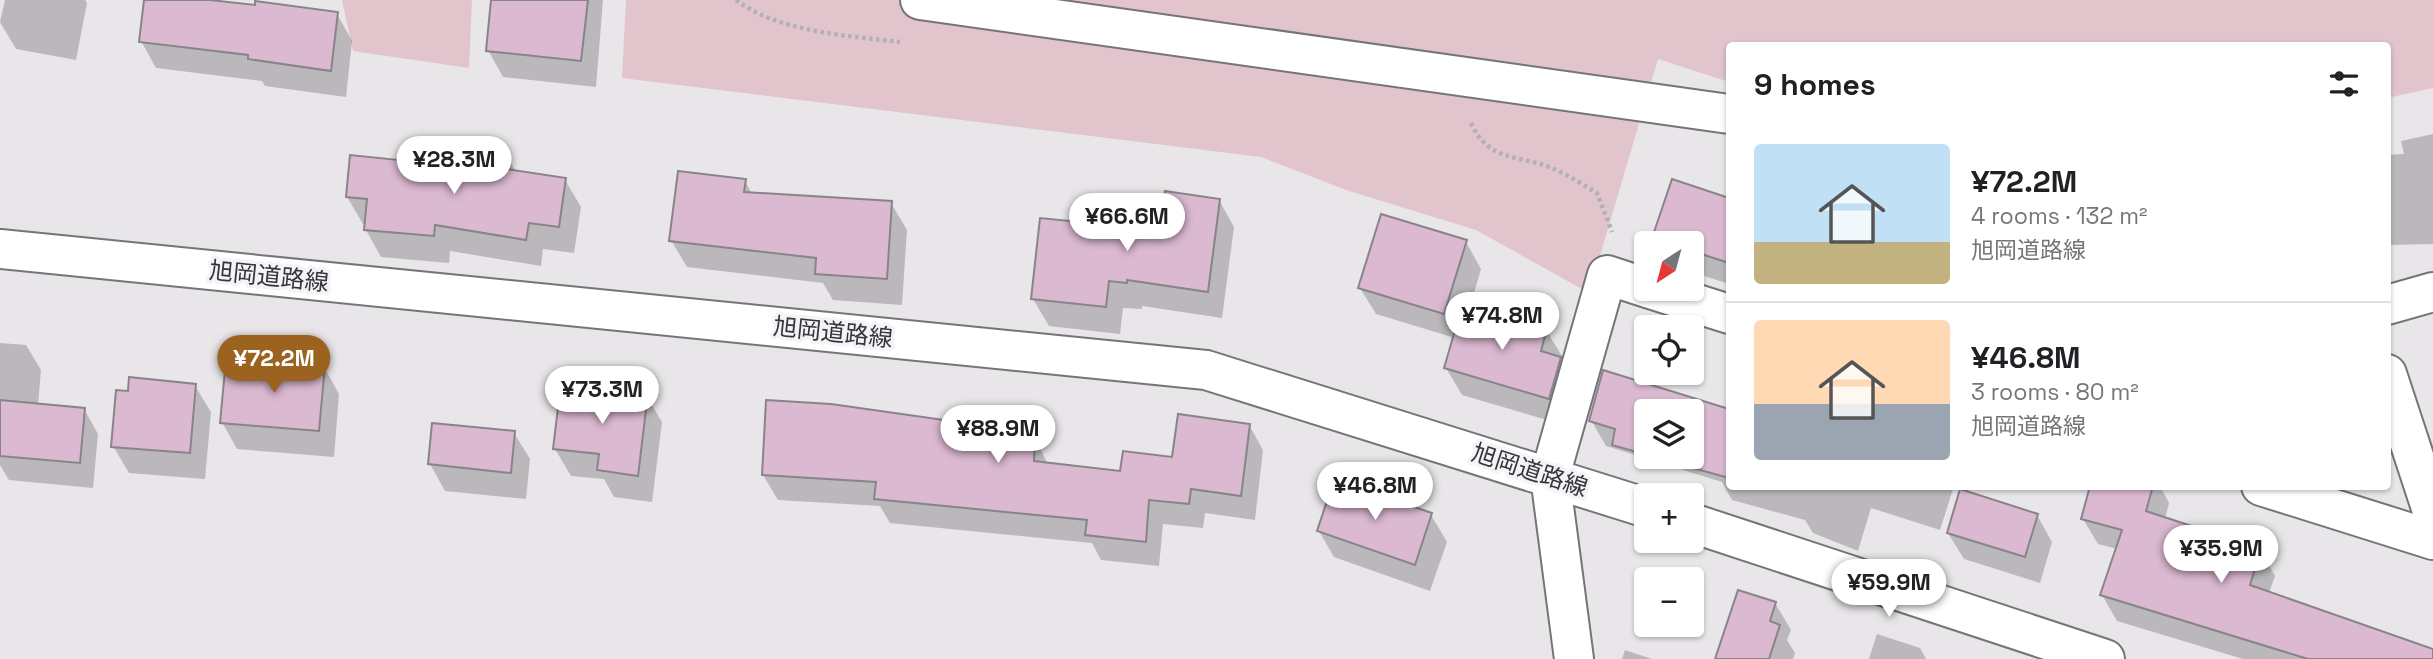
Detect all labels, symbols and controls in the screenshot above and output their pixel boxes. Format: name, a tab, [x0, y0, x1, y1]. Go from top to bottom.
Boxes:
text: 9 homes	[1754, 65, 1876, 104]
icon: filters	[2325, 65, 2363, 103]
pin: ¥28.3M	[397, 136, 511, 196]
text: ¥28.3M	[413, 144, 495, 174]
text: ¥72.2M	[1971, 162, 2077, 201]
icon: home	[1810, 172, 1894, 256]
pin: ¥66.6M	[1070, 194, 1184, 253]
text: ¥66.6M	[1085, 201, 1169, 231]
text: 4 rooms · 132 m²	[1971, 201, 2147, 231]
north arrow	[1634, 231, 1704, 301]
map controls	[1634, 231, 1704, 637]
text: 旭岡道路線	[1971, 235, 2086, 265]
street label: 旭岡道路線	[208, 254, 330, 298]
pin: ¥74.8M	[1445, 292, 1559, 352]
text: ¥74.8M	[1461, 300, 1543, 330]
street label: 旭岡道路線	[772, 310, 894, 354]
button: locate	[1634, 315, 1704, 385]
pin: ¥72.2M	[217, 336, 331, 395]
text: ¥46.8M	[1971, 338, 2081, 377]
text: ¥72.2M	[233, 343, 315, 373]
icon: home	[1810, 348, 1894, 432]
pin: ¥73.3M	[545, 366, 659, 426]
text: ¥73.3M	[561, 374, 643, 404]
text: 3 rooms · 80 m²	[1971, 377, 2139, 407]
button: layers	[1634, 399, 1704, 469]
pin: ¥88.9M	[941, 406, 1055, 465]
text: 旭岡道路線	[1971, 411, 2086, 441]
text: ¥88.9M	[956, 413, 1040, 443]
street label: 旭岡道路線	[1468, 437, 1592, 503]
pin: ¥46.8M	[1318, 462, 1432, 522]
text: ¥46.8M	[1333, 470, 1417, 500]
button: +	[1634, 483, 1704, 553]
pin: ¥35.9M	[2164, 526, 2278, 585]
text: ¥35.9M	[2179, 533, 2263, 563]
pin: ¥59.9M	[1832, 560, 1946, 619]
button: −	[1634, 567, 1704, 637]
text: ¥59.9M	[1847, 567, 1931, 597]

